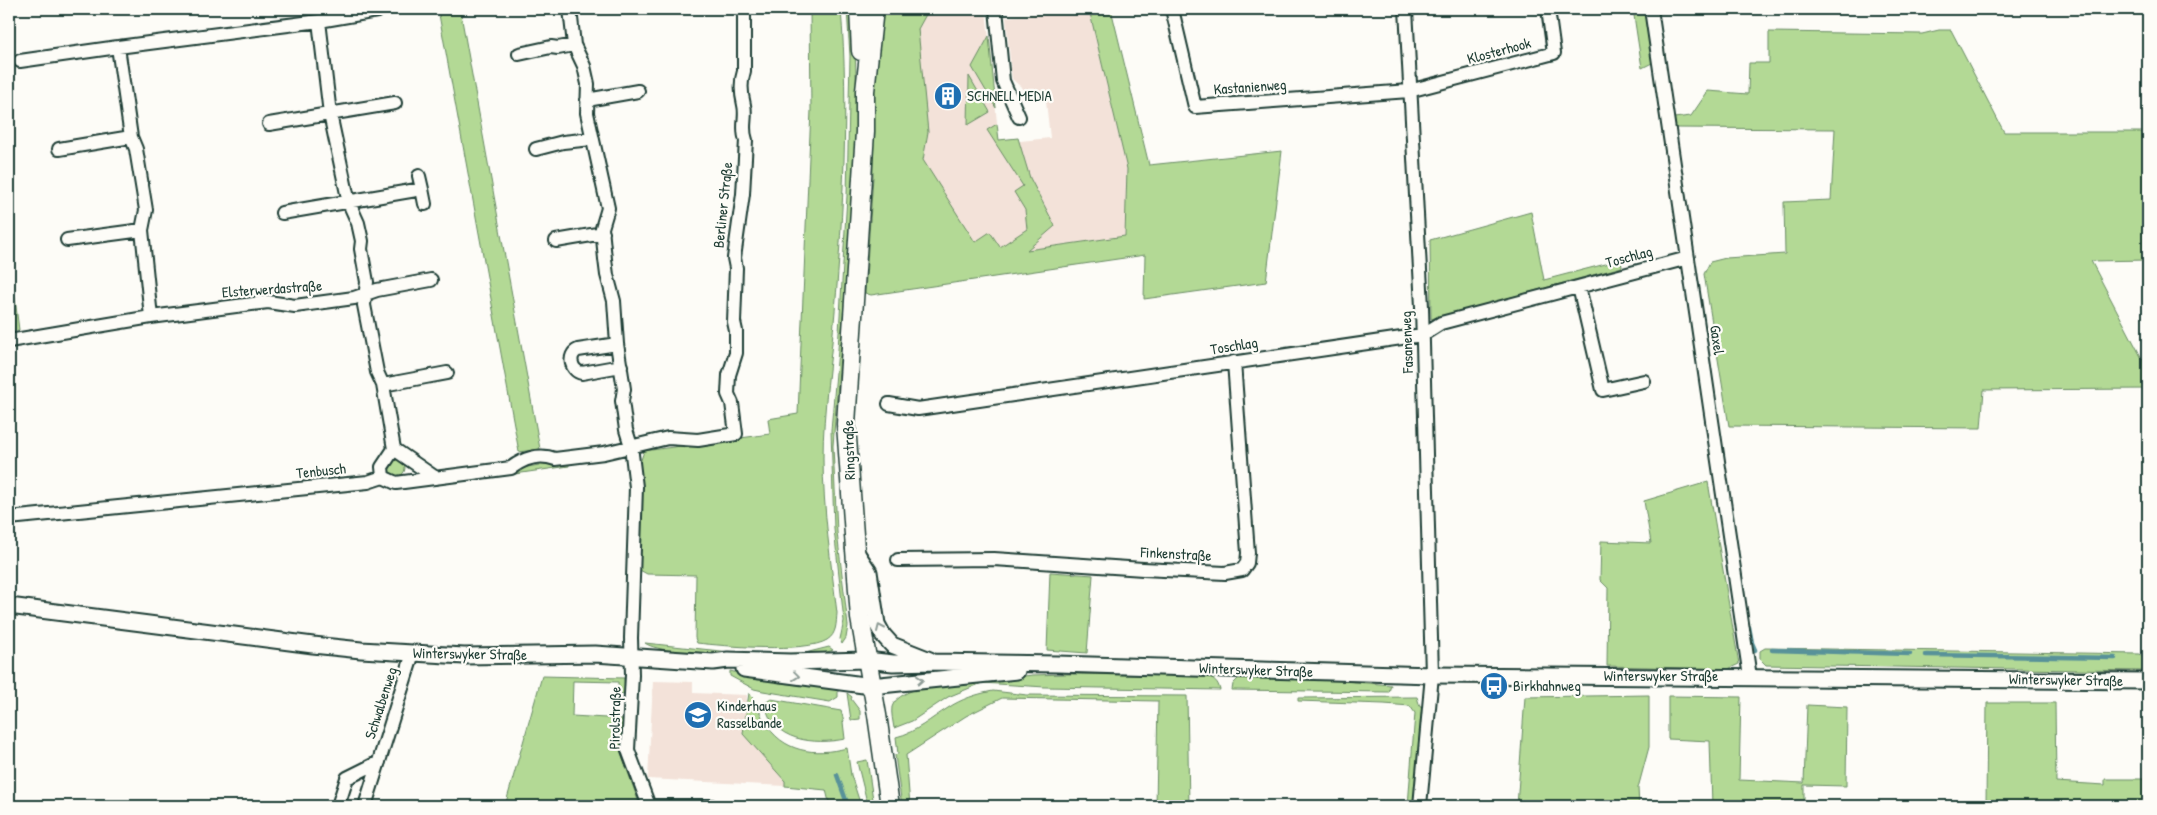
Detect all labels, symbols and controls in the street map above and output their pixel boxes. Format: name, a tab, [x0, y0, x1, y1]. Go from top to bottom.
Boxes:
street label: Klosterhook	[1465, 32, 1533, 69]
street label: Kastanienweg	[1213, 73, 1287, 100]
building icon: SCHNELL MEDIA	[933, 81, 963, 111]
place label: SCHNELL MEDIA	[967, 85, 1053, 106]
street label: Berliner Straße	[708, 161, 737, 249]
street label: Toschlag	[1603, 240, 1655, 273]
street label: Elsterwerdastraße	[221, 275, 323, 302]
street label: Fasanenweg	[1395, 310, 1418, 375]
street label: Gaxel	[1705, 324, 1730, 356]
street label: Toschlag	[1209, 331, 1259, 360]
street label: Ringstraße	[837, 420, 860, 480]
street label: Tenbusch	[295, 457, 347, 484]
street label: Finkenstraße	[1139, 541, 1212, 566]
one-way arrow	[875, 624, 886, 633]
street label: Winterswyker Straße	[413, 642, 527, 665]
street label: Winterswyker Straße	[1198, 657, 1314, 682]
street label: Schwalbenweg	[359, 664, 402, 741]
street label: Winterswyker Straße	[1604, 665, 1718, 686]
street label: Winterswyker Straße	[2009, 668, 2123, 691]
one-way arrow	[792, 670, 800, 681]
bus stop icon: Birkhahnweg	[1479, 671, 1509, 701]
one-way arrow	[916, 675, 924, 686]
place label: Birkhahnweg	[1513, 675, 1581, 696]
street label: Pirolstraße	[603, 686, 626, 750]
place label: Kinderhaus Rasselbande	[717, 695, 782, 733]
school or university icon: Kinderhaus Rasselbande	[683, 700, 713, 730]

